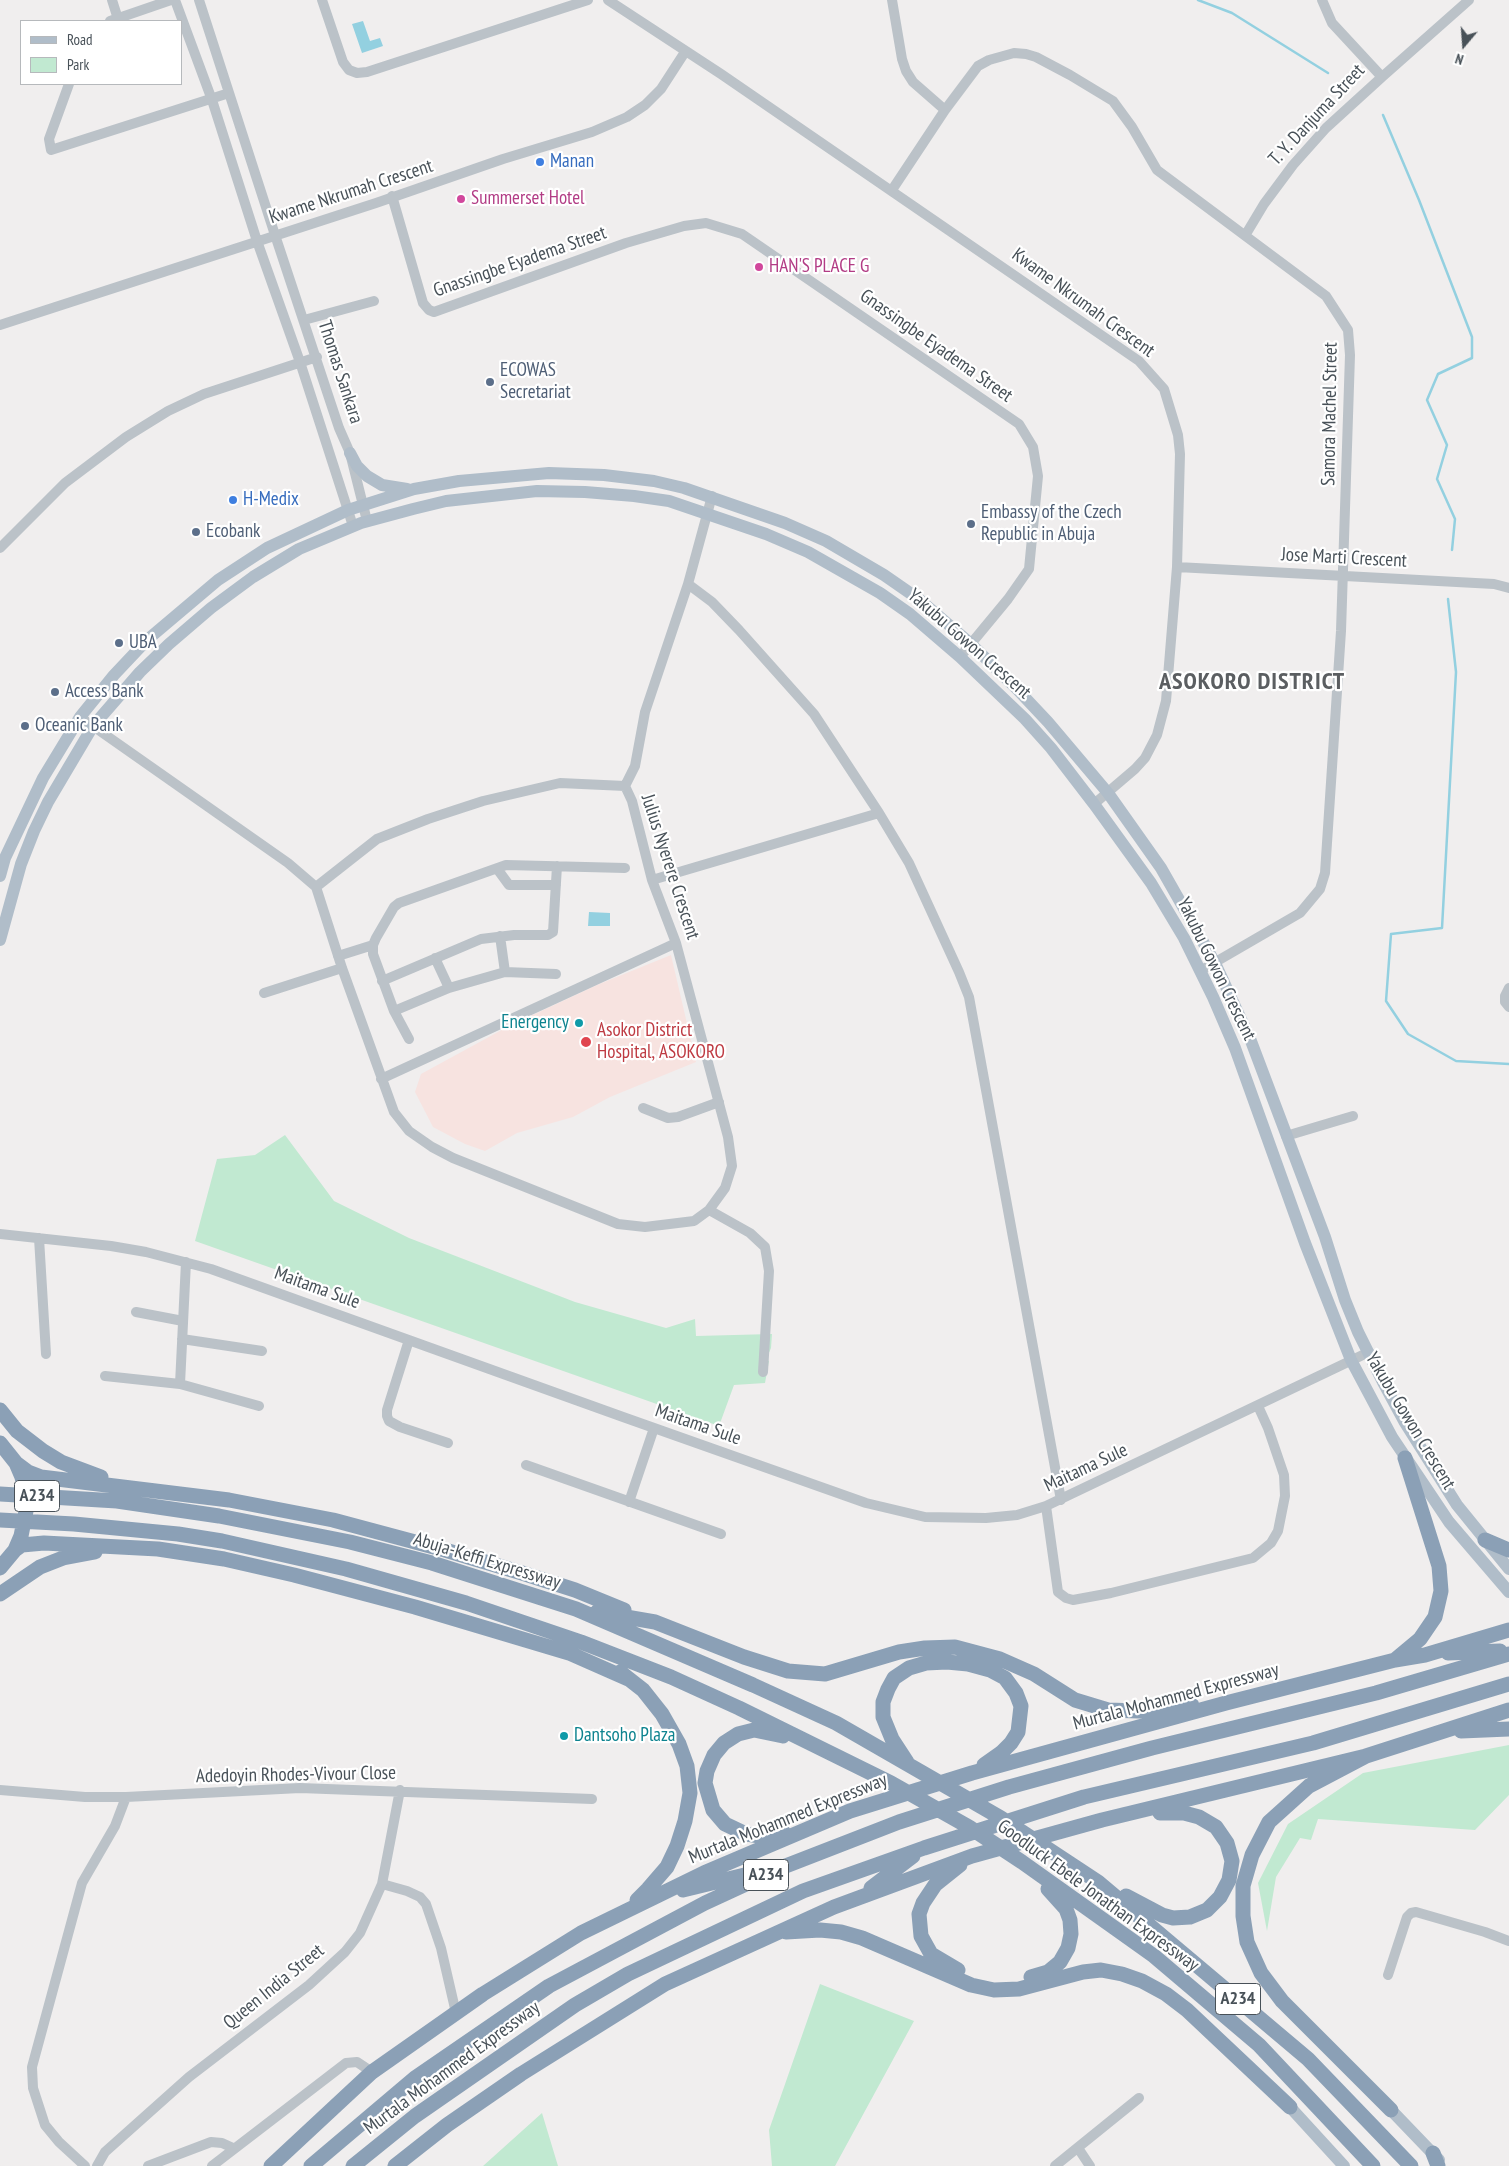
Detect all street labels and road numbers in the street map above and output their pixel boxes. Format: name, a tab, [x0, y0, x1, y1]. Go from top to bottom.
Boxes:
street label: T. Y. Danjuma Street	[1264, 60, 1370, 170]
street label: Kwame Nkrumah Crescent	[266, 155, 436, 229]
street label: Gnassingbe Eyadema Street	[431, 222, 609, 302]
street label: Kwame Nkrumah Crescent	[1007, 244, 1159, 362]
street label: Gnassingbe Eyadema Street	[855, 285, 1017, 407]
street label: Thomas Sankara	[313, 317, 367, 427]
street label: Samora Machel Street	[1317, 342, 1343, 486]
street label: Jose Marti Crescent	[1281, 543, 1407, 573]
street label: Yakubu Gowon Crescent	[903, 584, 1035, 704]
street label: Julius Nyerere Crescent	[636, 792, 704, 942]
street label: Yakubu Gowon Crescent	[1172, 894, 1260, 1044]
street label: Maitama Sule	[271, 1262, 363, 1314]
street label: Yakubu Gowon Crescent	[1360, 1348, 1460, 1494]
street label: Maitama Sule	[652, 1400, 744, 1450]
street label: Maitama Sule	[1041, 1439, 1131, 1497]
road number: A234	[15, 1480, 60, 1512]
street label: Abuja-Keffi Expressway	[411, 1528, 563, 1594]
street label: Murtala Mohammed Expressway	[1071, 1659, 1281, 1735]
street label: Adedoyin Rhodes-Vivour Close	[196, 1762, 396, 1788]
street label: Murtala Mohammed Expressway	[685, 1769, 891, 1869]
street label: Goodluck Ebele Jonathan Expressway	[993, 1815, 1203, 1977]
road number: A234	[744, 1860, 788, 1890]
street label: Queen India Street	[219, 1940, 329, 2034]
road number: A234	[1216, 1984, 1260, 2015]
street label: Murtala Mohammed Expressway	[360, 1996, 544, 2140]

